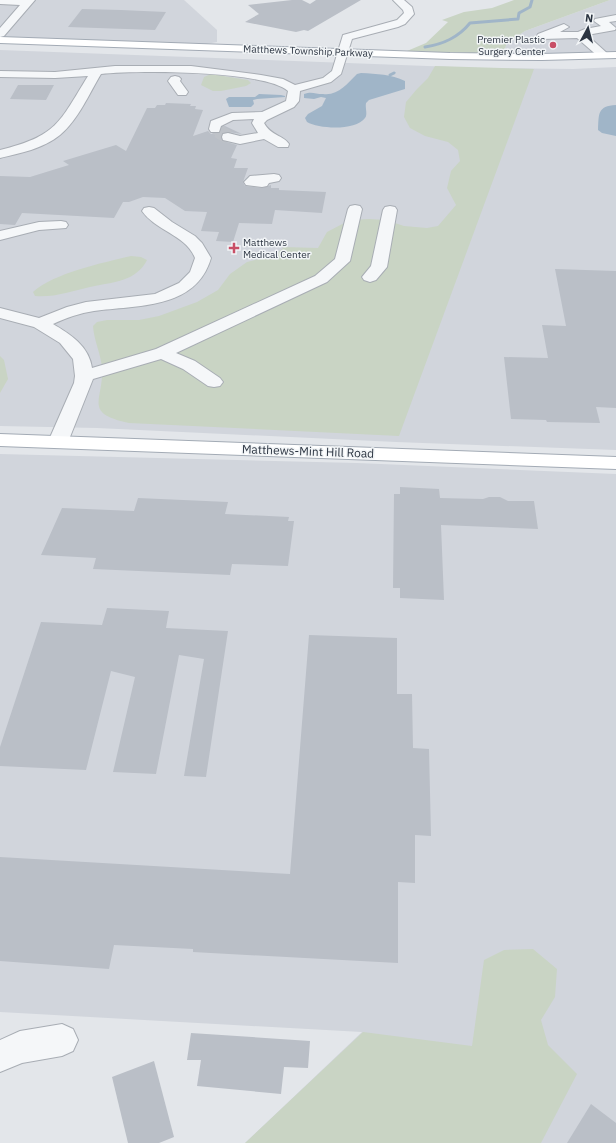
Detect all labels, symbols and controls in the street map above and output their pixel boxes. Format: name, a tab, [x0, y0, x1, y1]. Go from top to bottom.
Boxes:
north arrow	[568, 8, 608, 48]
text: N	[584, 11, 594, 26]
place label: Premier Plastic Surgery Center	[477, 33, 545, 58]
marker: Premier Plastic Surgery Center	[548, 40, 558, 50]
street label: Matthews Township Parkway	[243, 42, 373, 60]
place label: Matthews Medical Center	[243, 236, 311, 261]
marker: Matthews Medical Center	[228, 242, 240, 254]
street label: Matthews-Mint Hill Road	[242, 441, 374, 461]

